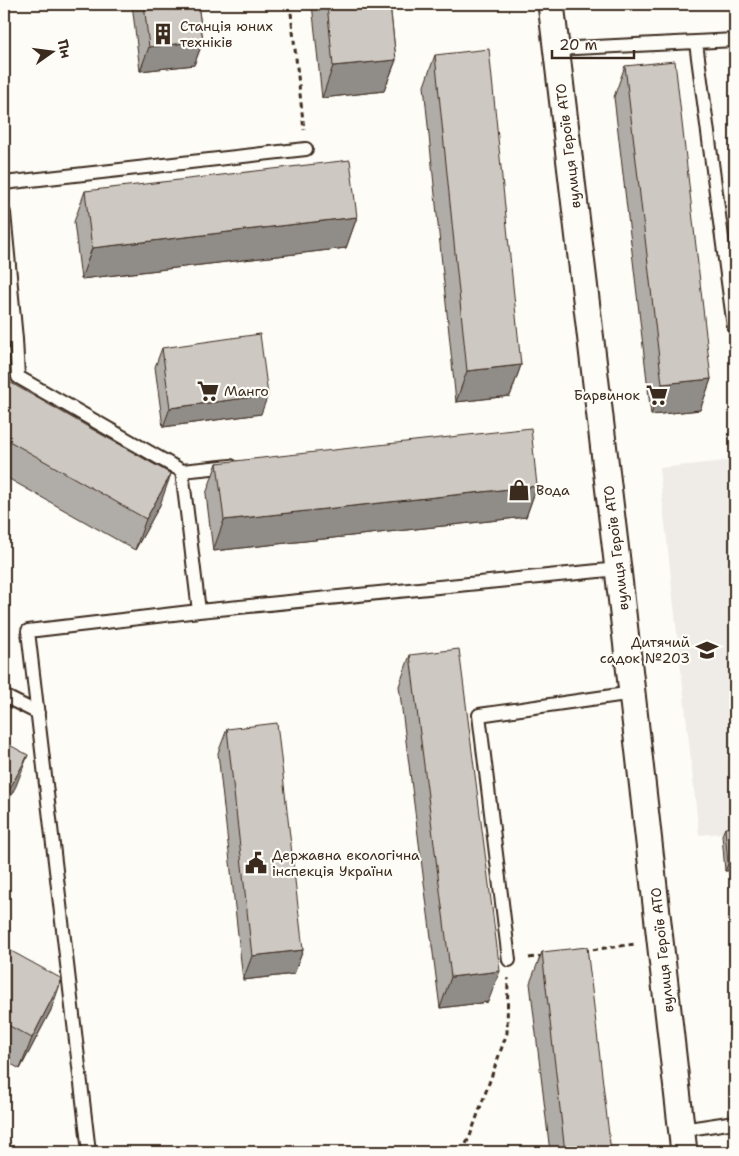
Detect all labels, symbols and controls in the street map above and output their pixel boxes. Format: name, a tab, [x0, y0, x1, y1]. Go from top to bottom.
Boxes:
place label: Станція юних техніків	[180, 17, 273, 51]
building icon: Станція юних техніків	[150, 21, 176, 47]
north arrow	[28, 28, 78, 78]
scale bar	[552, 28, 634, 60]
text: 20 m	[559, 35, 598, 55]
text: Пн	[54, 38, 76, 60]
street label: вулиця Героїв АТО	[551, 83, 585, 209]
supermarket icon: Манго	[195, 378, 221, 404]
place label: Манго	[224, 382, 269, 400]
supermarket icon: Барвинок	[644, 382, 670, 408]
place label: Барвинок	[574, 386, 641, 404]
shop icon: Вода	[506, 477, 532, 503]
place label: Вода	[536, 481, 570, 499]
street label: вулиця Героїв АТО	[599, 485, 633, 611]
place label: Дитячий садок №203	[600, 633, 690, 667]
school or university icon: Дитячий садок №203	[694, 637, 720, 663]
place label: Державна екологічна інспекція України	[272, 846, 420, 880]
public building icon: Державна екологічна інспекція України	[243, 850, 269, 876]
street label: вулиця Героїв АТО	[646, 887, 678, 1013]

